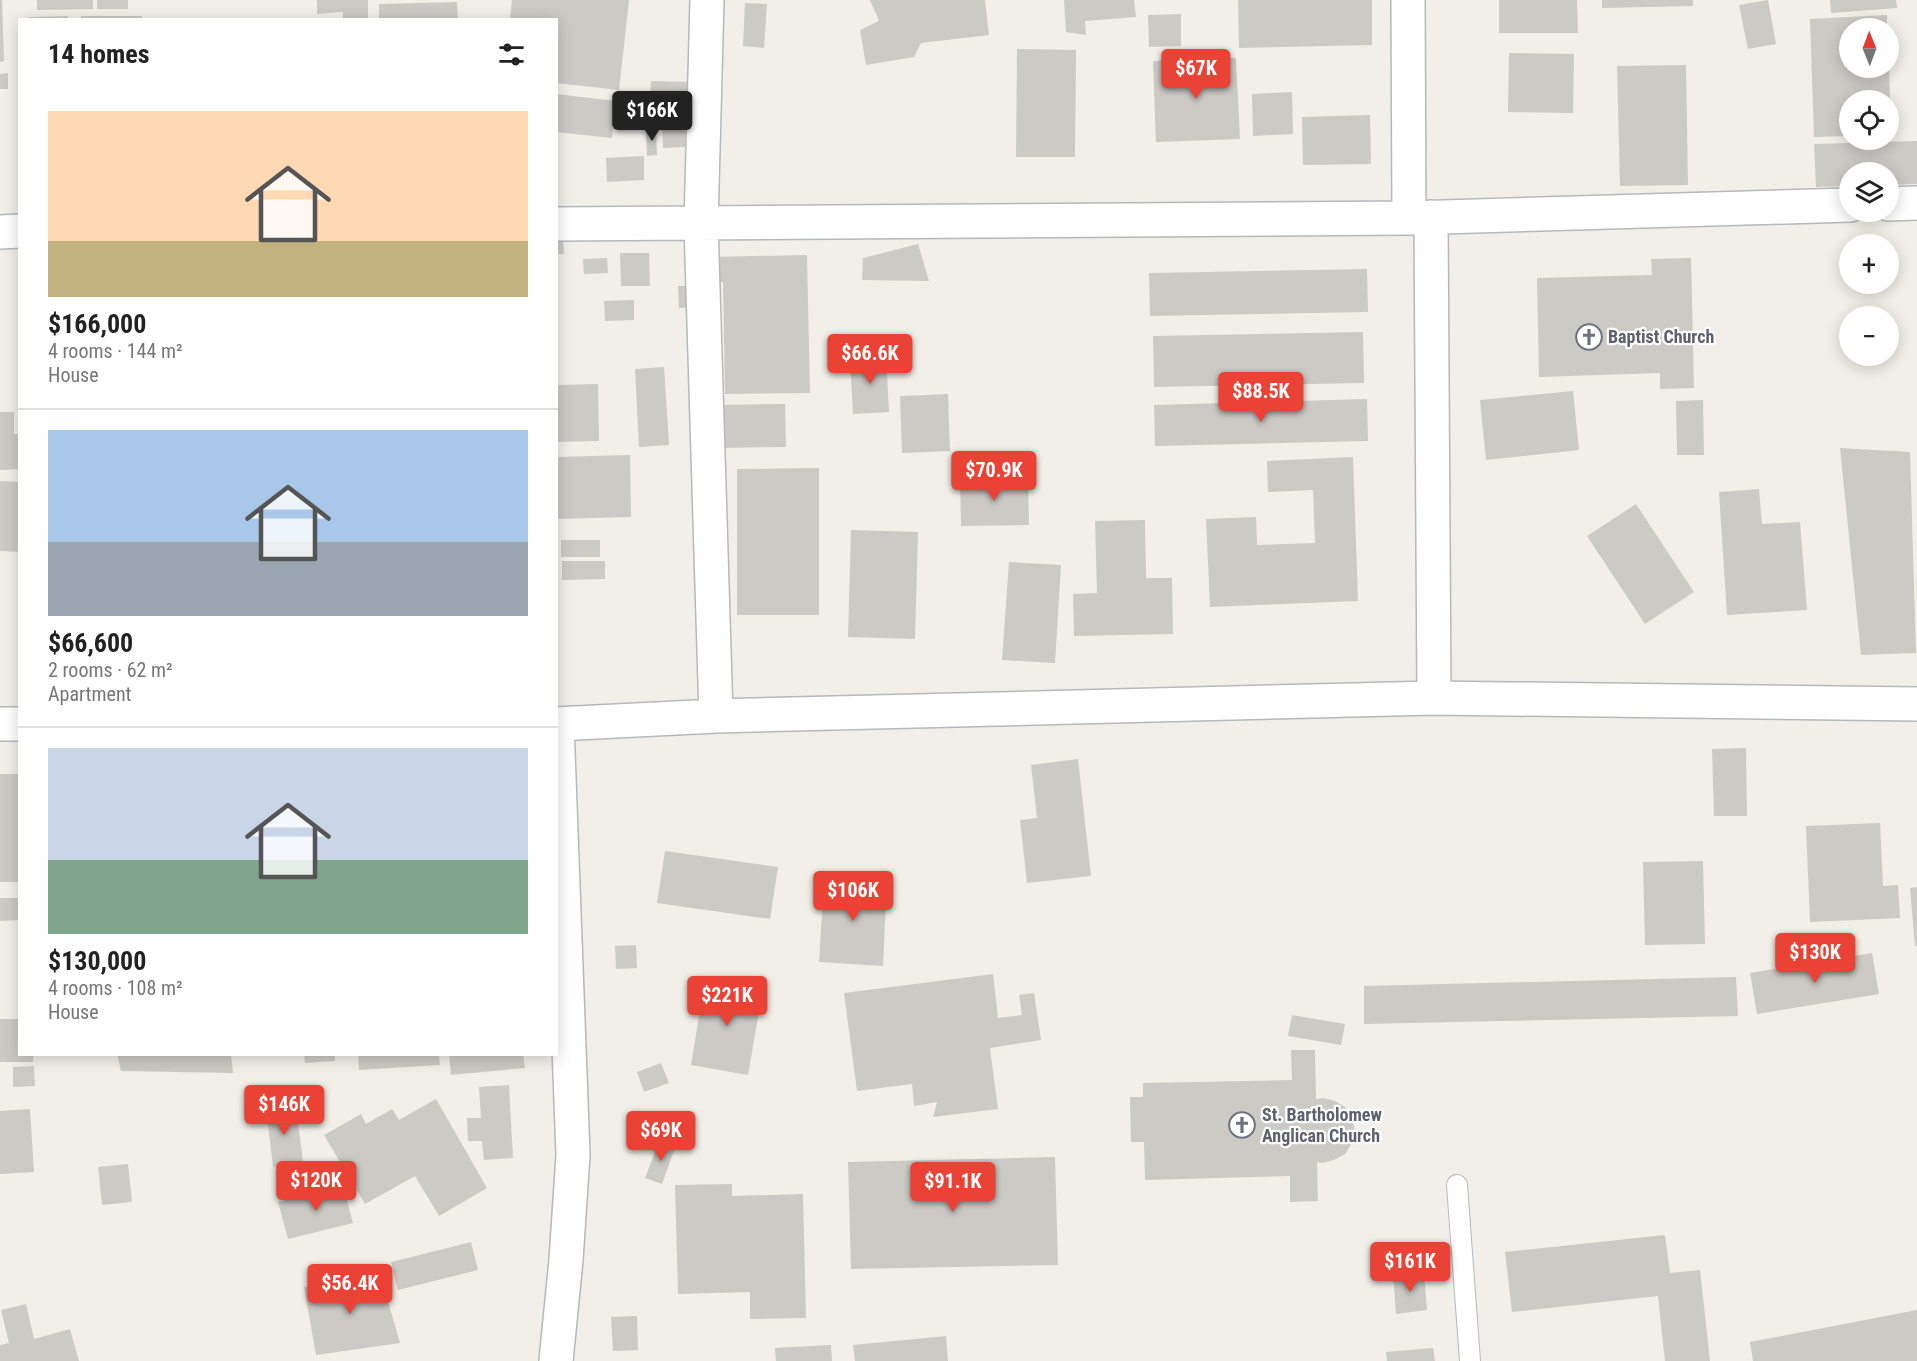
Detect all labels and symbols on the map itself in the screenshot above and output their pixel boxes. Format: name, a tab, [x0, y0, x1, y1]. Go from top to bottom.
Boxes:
north arrow	[1839, 18, 1899, 78]
pin: $67K	[1160, 49, 1232, 100]
pin: $166K	[610, 91, 694, 142]
church icon: Baptist Church	[1574, 322, 1604, 352]
place label: Baptist Church	[1608, 326, 1714, 347]
pin: $66.6K	[821, 334, 919, 385]
pin: $88.5K	[1212, 372, 1310, 423]
pin: $70.9K	[945, 451, 1043, 502]
pin: $106K	[811, 871, 895, 922]
pin: $130K	[1773, 933, 1857, 984]
pin: $221K	[685, 976, 769, 1027]
pin: $146K	[242, 1085, 326, 1136]
place label: St. Bartholomew Anglican Church	[1262, 1104, 1382, 1146]
church icon: St. Bartholomew Anglican Church	[1227, 1110, 1257, 1140]
pin: $69K	[625, 1111, 697, 1162]
pin: $120K	[274, 1161, 358, 1212]
pin: $91.1K	[904, 1162, 1002, 1213]
pin: $161K	[1368, 1242, 1452, 1293]
pin: $56.4K	[301, 1264, 399, 1315]

